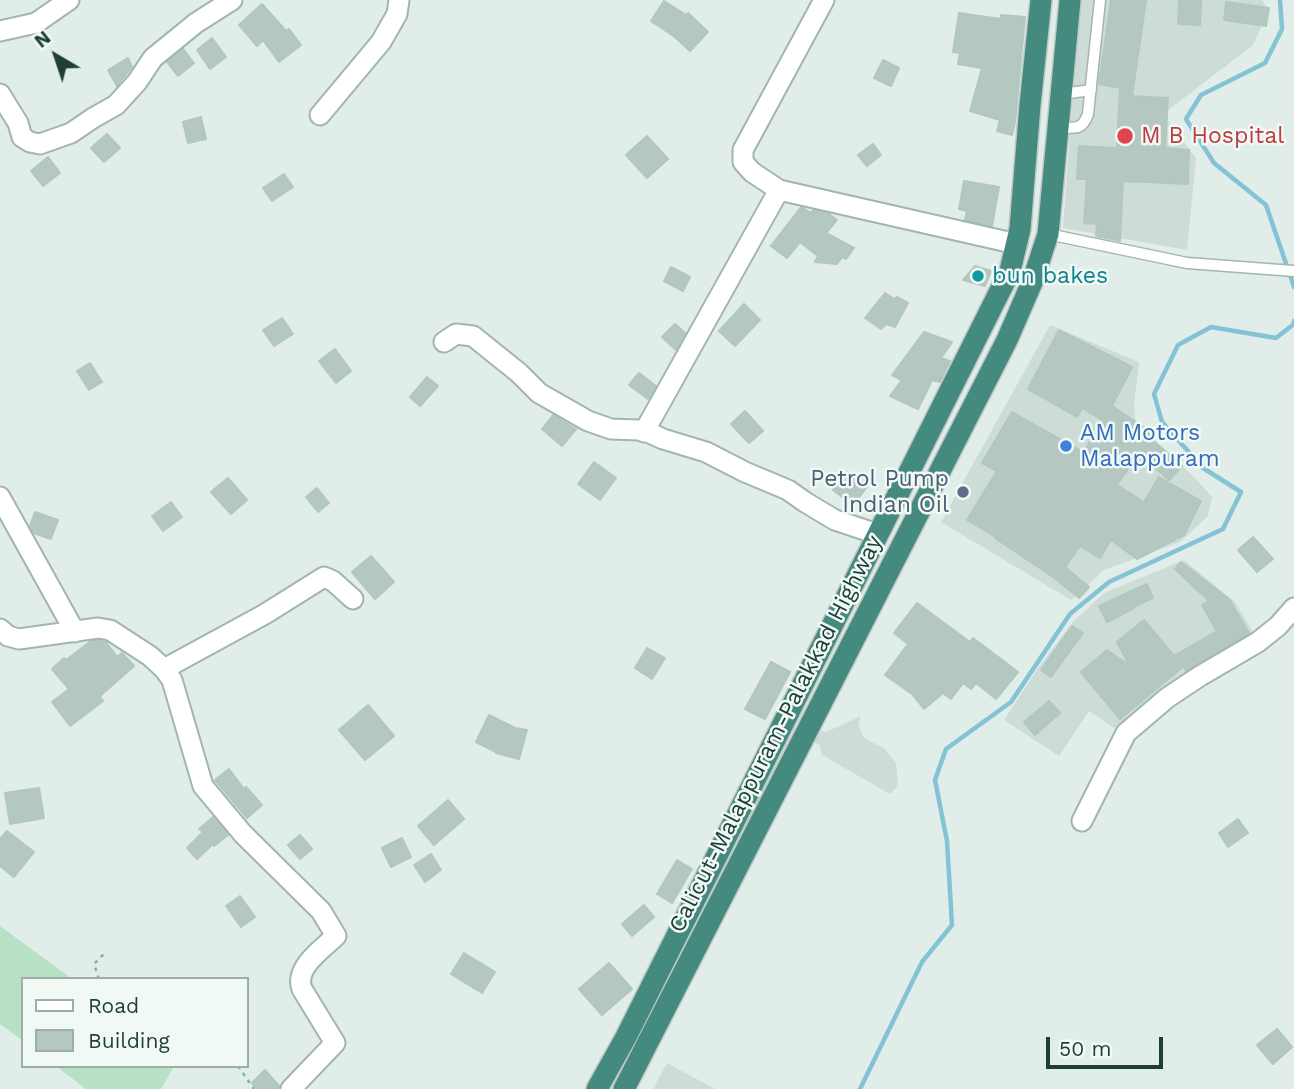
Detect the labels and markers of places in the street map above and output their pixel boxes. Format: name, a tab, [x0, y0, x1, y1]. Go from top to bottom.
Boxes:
place label: M B Hospital	[1141, 122, 1284, 150]
marker: M B Hospital	[1115, 126, 1135, 146]
place label: bun bakes	[992, 262, 1108, 290]
marker: bun bakes	[970, 268, 986, 284]
place label: AM Motors Malappuram	[1080, 419, 1220, 473]
marker: AM Motors Malappuram	[1058, 438, 1074, 454]
place label: Petrol Pump Indian Oil	[810, 465, 949, 519]
marker: Petrol Pump Indian Oil	[955, 484, 971, 500]

